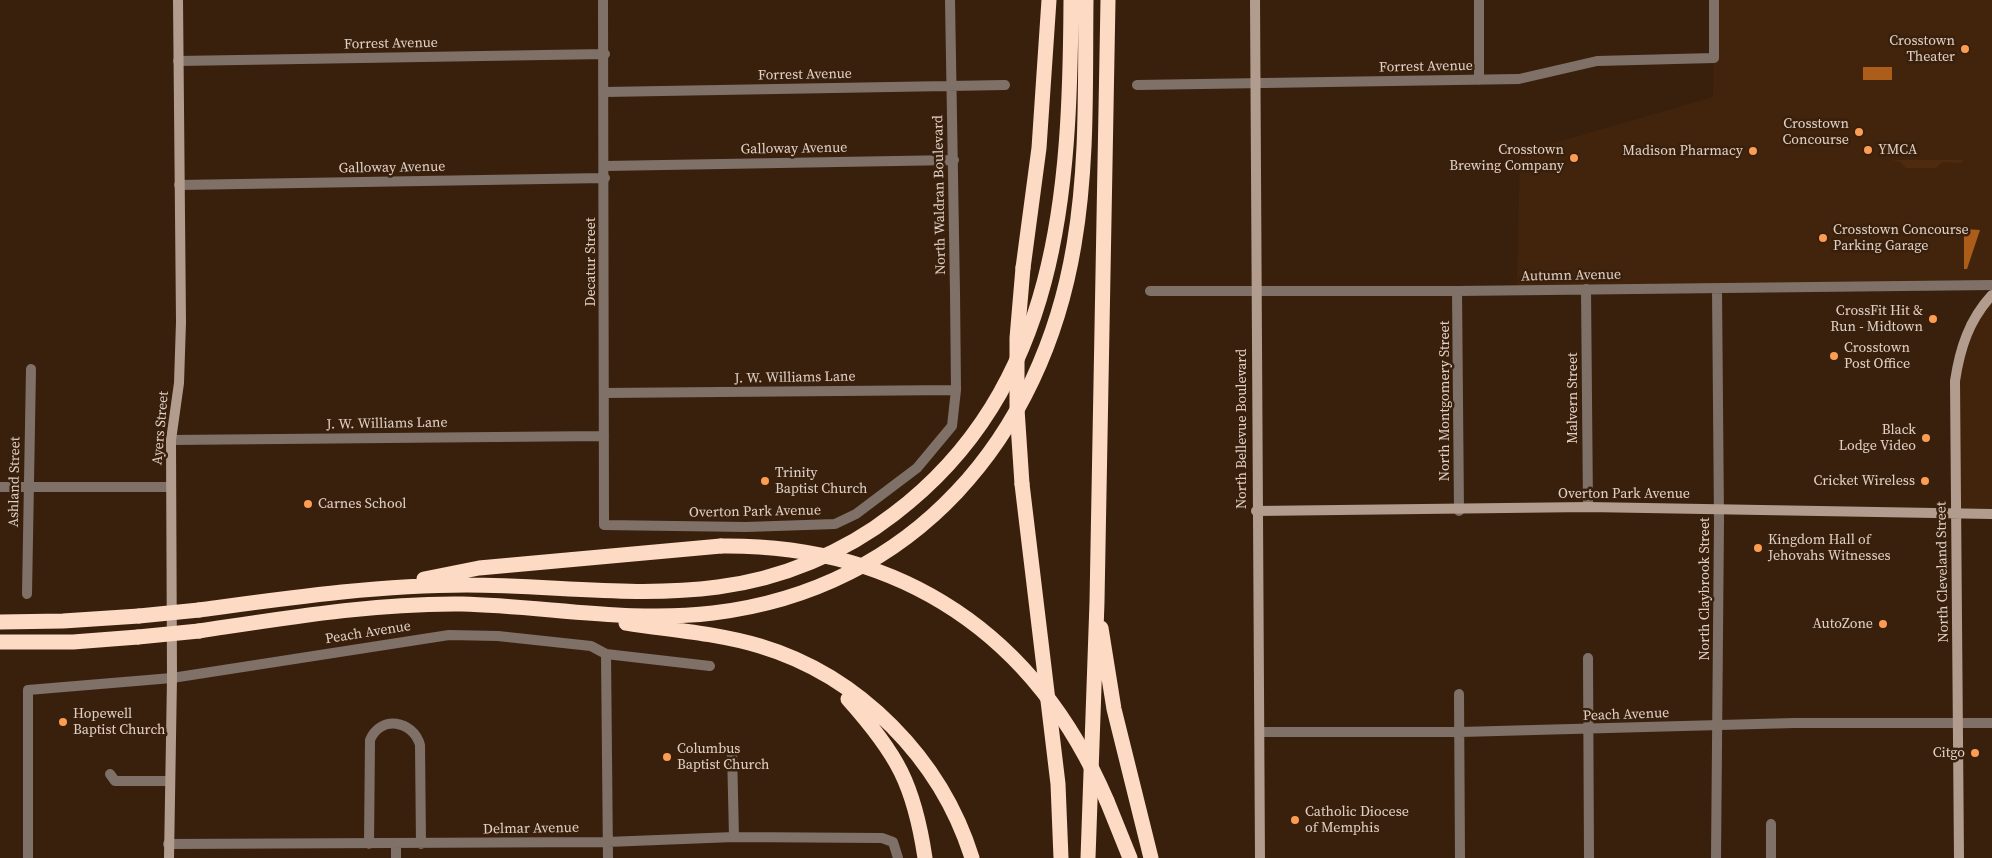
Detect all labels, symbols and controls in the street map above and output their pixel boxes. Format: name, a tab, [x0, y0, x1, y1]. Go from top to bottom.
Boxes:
place label: Crosstown Theater	[1889, 33, 1955, 65]
street label: Forrest Avenue	[344, 35, 438, 53]
marker: Crosstown Theater	[1959, 43, 1971, 55]
street label: Forrest Avenue	[1379, 58, 1473, 76]
street label: Forrest Avenue	[758, 66, 852, 84]
street label: North Waldran Boulevard	[930, 115, 950, 275]
place label: Crosstown Concourse	[1782, 116, 1849, 148]
marker: Crosstown Concourse	[1853, 126, 1865, 138]
street label: Galloway Avenue	[741, 140, 847, 158]
place label: Crosstown Brewing Company	[1449, 142, 1564, 174]
place label: YMCA	[1878, 142, 1917, 158]
place label: Madison Pharmacy	[1623, 143, 1743, 159]
marker: YMCA	[1862, 144, 1874, 156]
marker: Madison Pharmacy	[1747, 145, 1759, 157]
marker: Crosstown Brewing Company	[1568, 152, 1580, 164]
street label: Galloway Avenue	[339, 159, 445, 177]
street label: Decatur Street	[583, 217, 599, 307]
place label: Crosstown Concourse Parking Garage	[1833, 222, 1969, 254]
marker: Crosstown Concourse Parking Garage	[1817, 232, 1829, 244]
street label: Autumn Avenue	[1521, 267, 1621, 285]
place label: CrossFit Hit & Run - Midtown	[1830, 303, 1923, 336]
marker: CrossFit Hit & Run - Midtown	[1927, 313, 1939, 325]
street label: North Montgomery Street	[1437, 321, 1453, 481]
place label: Crosstown Post Office	[1844, 340, 1910, 372]
street label: North Bellevue Boulevard	[1234, 349, 1250, 509]
marker: Crosstown Post Office	[1828, 350, 1840, 362]
street label: Malvern Street	[1565, 352, 1581, 444]
street label: J. W. Williams Lane	[734, 369, 856, 387]
street label: Ayers Street	[149, 390, 173, 466]
street label: J. W. Williams Lane	[326, 415, 448, 433]
place label: Black Lodge Video	[1839, 422, 1916, 454]
marker: Black Lodge Video	[1920, 432, 1932, 444]
street label: Ashland Street	[6, 437, 24, 527]
place label: Trinity Baptist Church	[775, 465, 867, 498]
place label: Cricket Wireless	[1813, 473, 1915, 489]
marker: Trinity Baptist Church	[759, 475, 771, 487]
marker: Cricket Wireless	[1919, 475, 1931, 487]
street label: Overton Park Avenue	[1558, 486, 1690, 502]
place label: Carnes School	[318, 496, 406, 512]
marker: Carnes School	[302, 498, 314, 510]
street label: North Cleveland Street	[1933, 501, 1953, 643]
street label: Overton Park Avenue	[689, 502, 821, 522]
street label: North Claybrook Street	[1697, 517, 1713, 661]
place label: Kingdom Hall of Jehovahs Witnesses	[1768, 532, 1891, 564]
marker: Kingdom Hall of Jehovahs Witnesses	[1752, 542, 1764, 554]
place label: AutoZone	[1813, 616, 1873, 632]
street label: Peach Avenue	[324, 618, 412, 648]
marker: AutoZone	[1877, 618, 1889, 630]
street label: Peach Avenue	[1583, 705, 1669, 725]
place label: Hopewell Baptist Church	[73, 706, 165, 739]
marker: Hopewell Baptist Church	[57, 716, 69, 728]
place label: Columbus Baptist Church	[677, 741, 769, 774]
place label: Citgo	[1933, 745, 1965, 761]
marker: Citgo	[1969, 747, 1981, 759]
marker: Columbus Baptist Church	[661, 751, 673, 763]
place label: Catholic Diocese of Memphis	[1305, 804, 1409, 836]
marker: Catholic Diocese of Memphis	[1289, 814, 1301, 826]
street label: Delmar Avenue	[483, 820, 579, 838]

